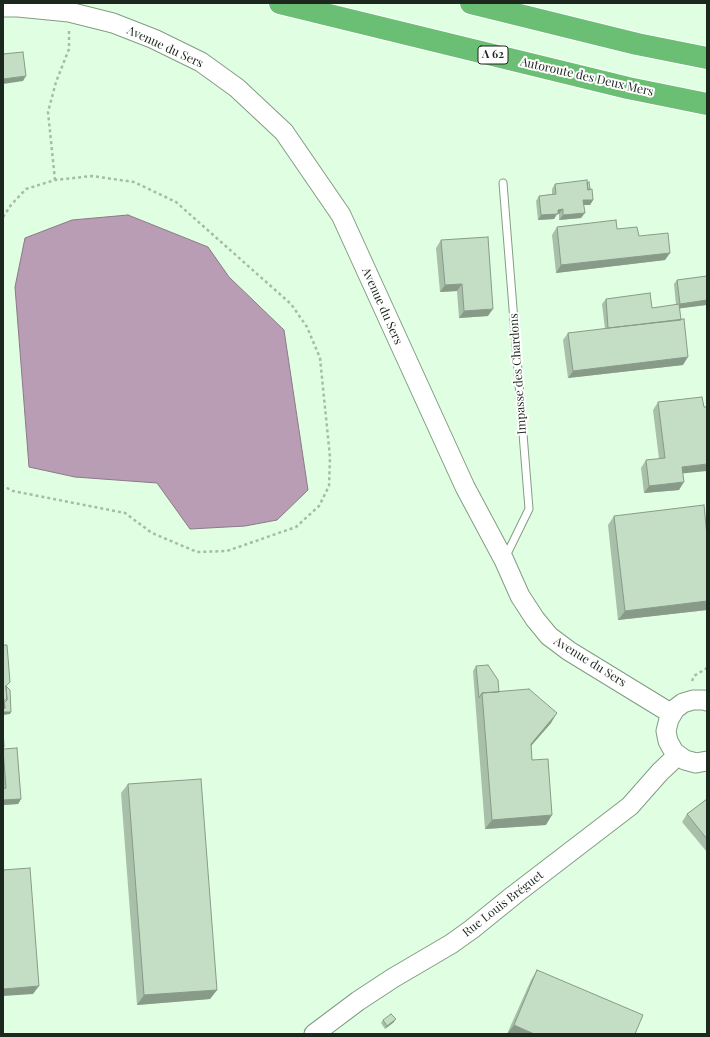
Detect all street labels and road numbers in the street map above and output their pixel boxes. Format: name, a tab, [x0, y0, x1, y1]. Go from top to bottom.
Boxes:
street label: Avenue du Sers	[124, 23, 206, 71]
road number: A 62	[478, 46, 508, 64]
street label: Autoroute des Deux Mers	[519, 55, 655, 99]
street label: Avenue du Sers	[359, 265, 405, 347]
street label: Impasse des Chardons	[507, 313, 529, 435]
street label: Avenue du Sers	[551, 634, 629, 690]
street label: Rue Louis Bréguet	[460, 868, 546, 940]

